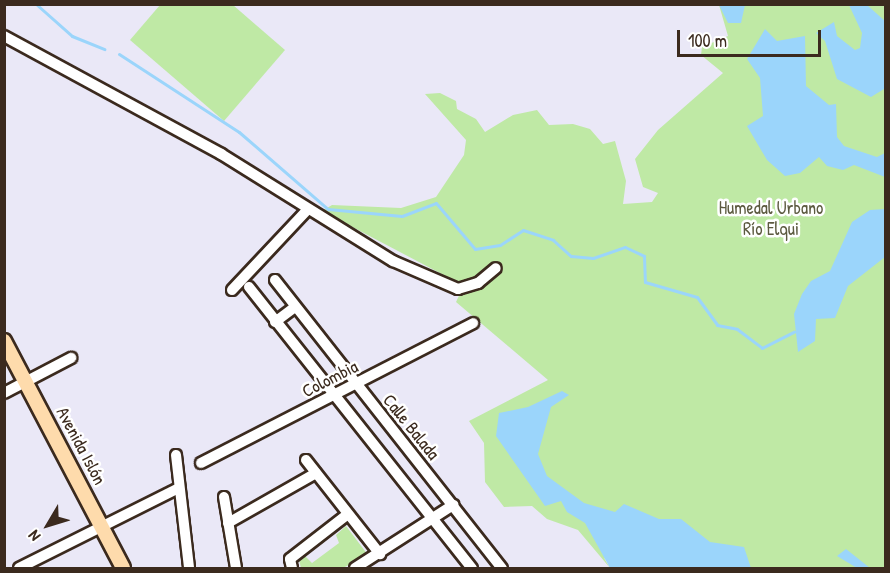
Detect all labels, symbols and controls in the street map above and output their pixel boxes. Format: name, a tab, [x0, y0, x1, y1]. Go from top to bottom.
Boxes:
scale bar	[680, 18, 824, 56]
text: 100 m	[688, 28, 727, 53]
park label: Humedal Urbano Río Elqui	[719, 198, 823, 240]
street label: Colombia	[298, 356, 362, 402]
street label: Calle Balada	[378, 390, 444, 464]
street label: Avenida Islón	[52, 403, 110, 489]
north arrow	[18, 495, 78, 555]
text: N	[23, 526, 45, 546]

